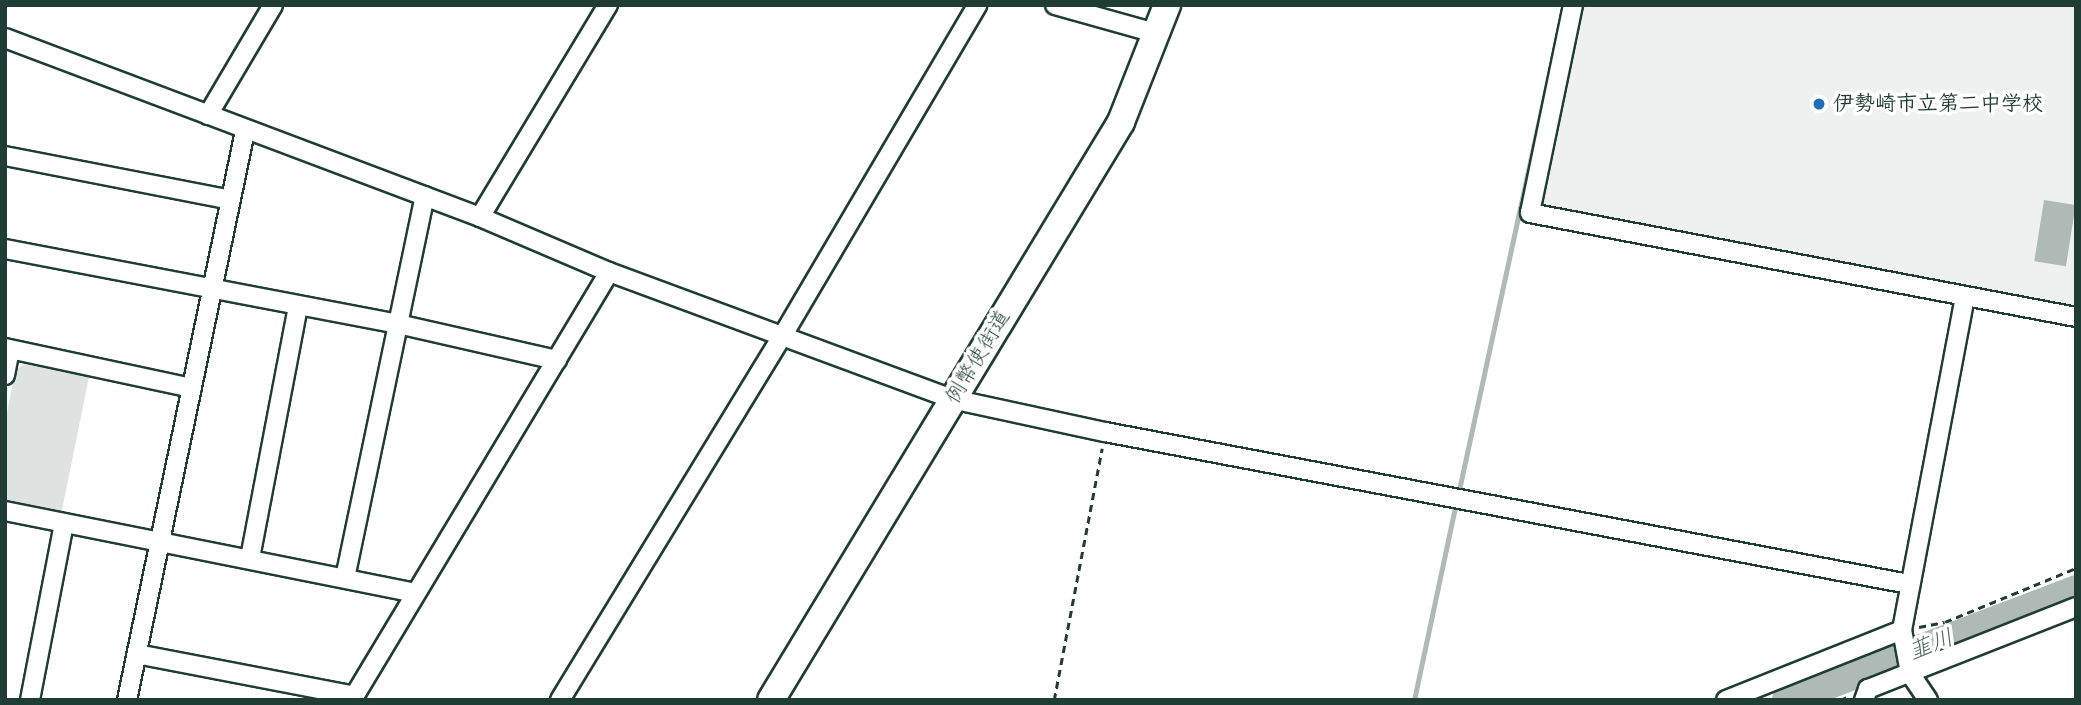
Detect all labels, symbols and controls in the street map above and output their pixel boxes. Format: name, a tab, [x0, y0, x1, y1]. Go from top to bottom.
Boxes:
place label: 伊勢崎市立第二中学校	[1833, 91, 2043, 117]
marker: 伊勢崎市立第二中学校	[1811, 96, 1827, 112]
street label: 例幣使街道	[940, 306, 1016, 408]
water label: 韮川	[1905, 624, 1957, 666]

